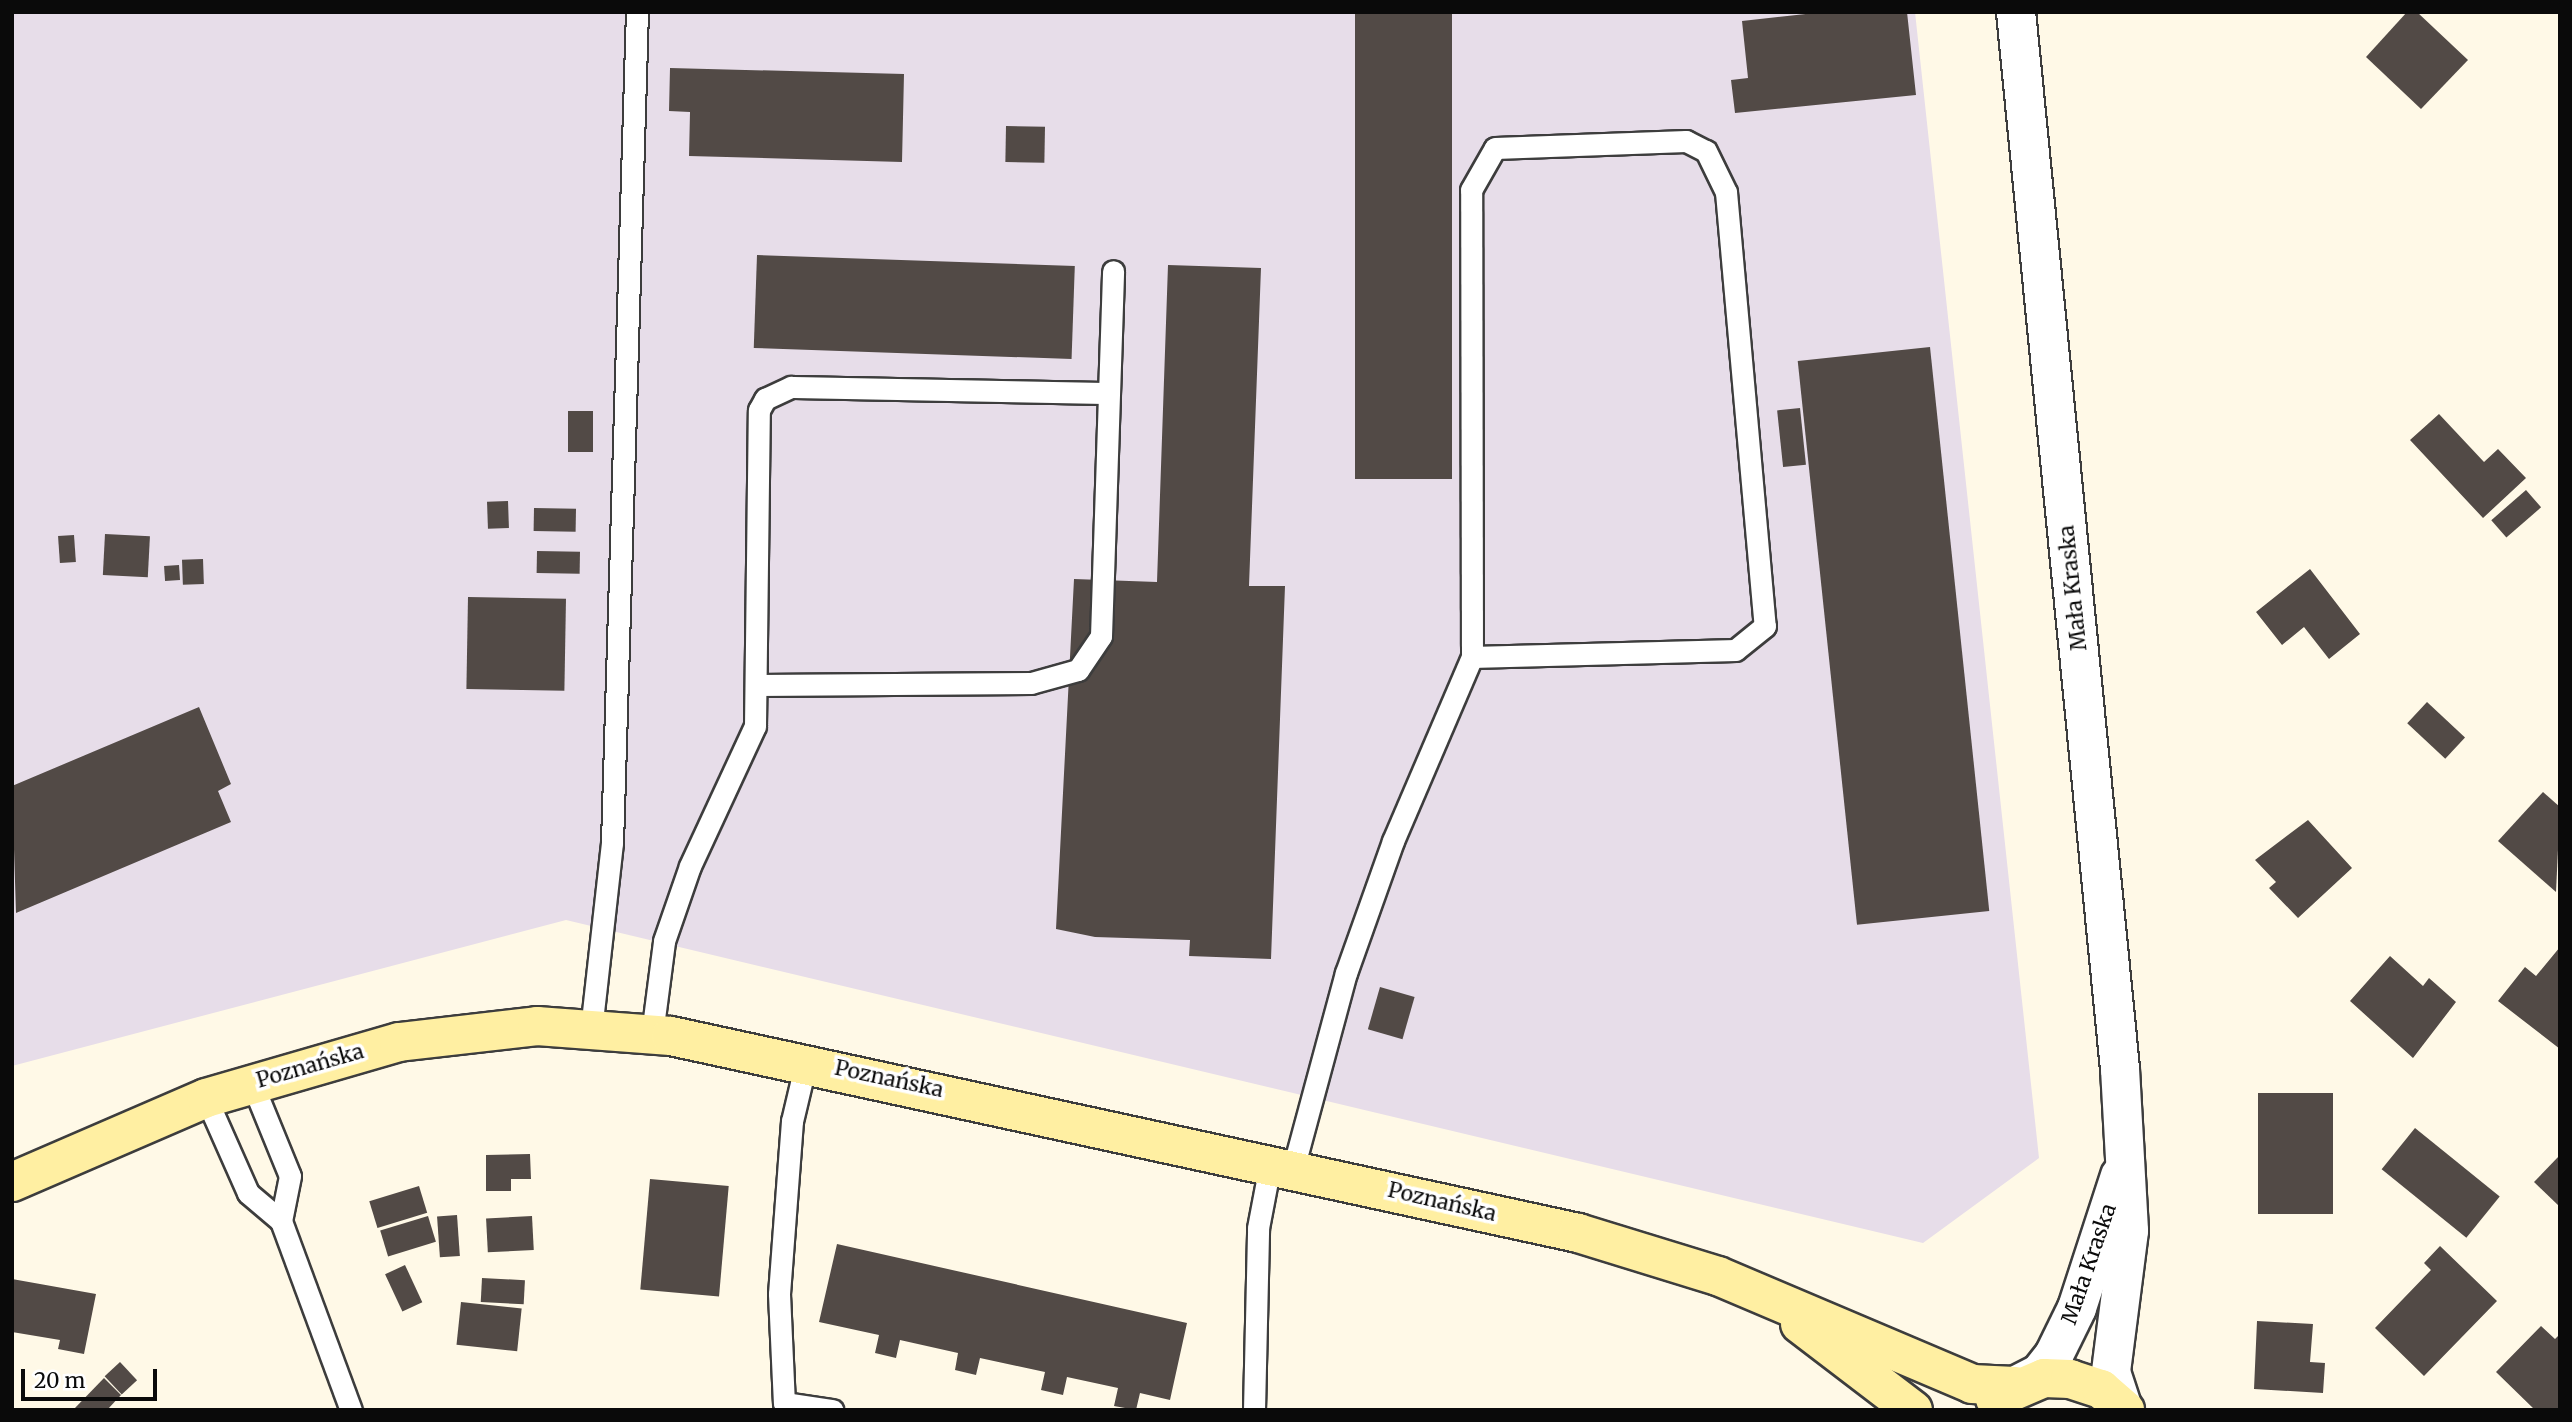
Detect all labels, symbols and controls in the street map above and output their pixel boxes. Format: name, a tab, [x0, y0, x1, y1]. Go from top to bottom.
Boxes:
street label: Mała Kraska	[2054, 524, 2092, 652]
street label: Poznańska	[253, 1039, 367, 1093]
street label: Poznańska	[832, 1055, 946, 1103]
street label: Poznańska	[1385, 1177, 1499, 1227]
street label: Mała Kraska	[2057, 1200, 2121, 1328]
scale bar	[24, 1356, 161, 1400]
text: 20 m	[34, 1367, 85, 1394]

